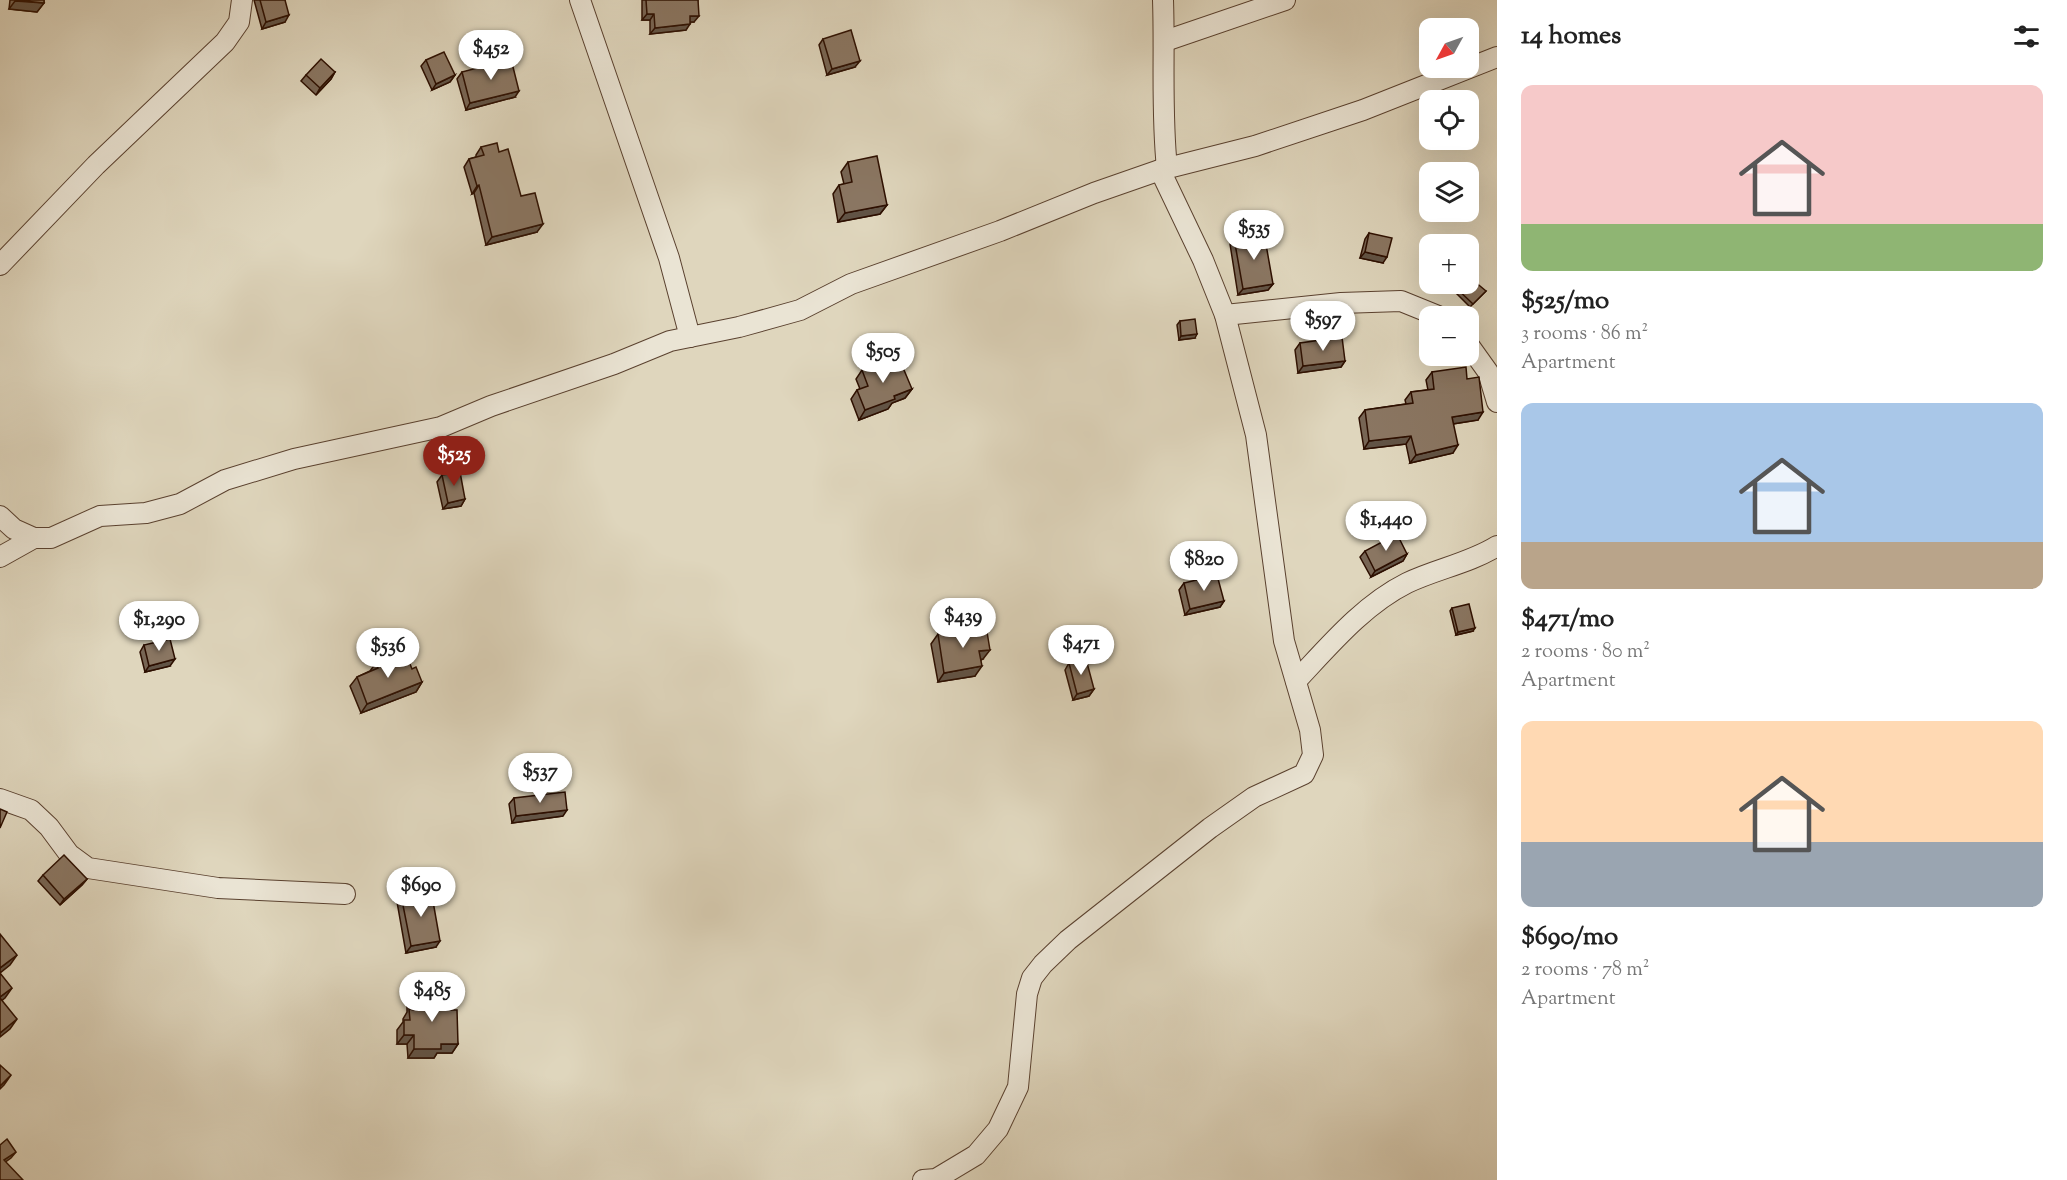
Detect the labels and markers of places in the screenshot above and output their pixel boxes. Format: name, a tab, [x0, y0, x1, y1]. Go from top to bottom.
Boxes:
pin: $452	[455, 30, 527, 81]
pin: $535	[1218, 210, 1290, 261]
pin: $597	[1287, 301, 1359, 352]
pin: $505	[847, 333, 919, 384]
pin: $525	[418, 436, 490, 487]
pin: $1,440	[1337, 501, 1435, 552]
pin: $820	[1168, 541, 1240, 592]
pin: $439	[927, 598, 999, 649]
pin: $1,290	[110, 601, 208, 652]
pin: $471	[1045, 625, 1117, 676]
pin: $536	[352, 628, 424, 679]
pin: $537	[504, 753, 576, 804]
pin: $690	[385, 867, 457, 918]
pin: $485	[396, 972, 468, 1023]

